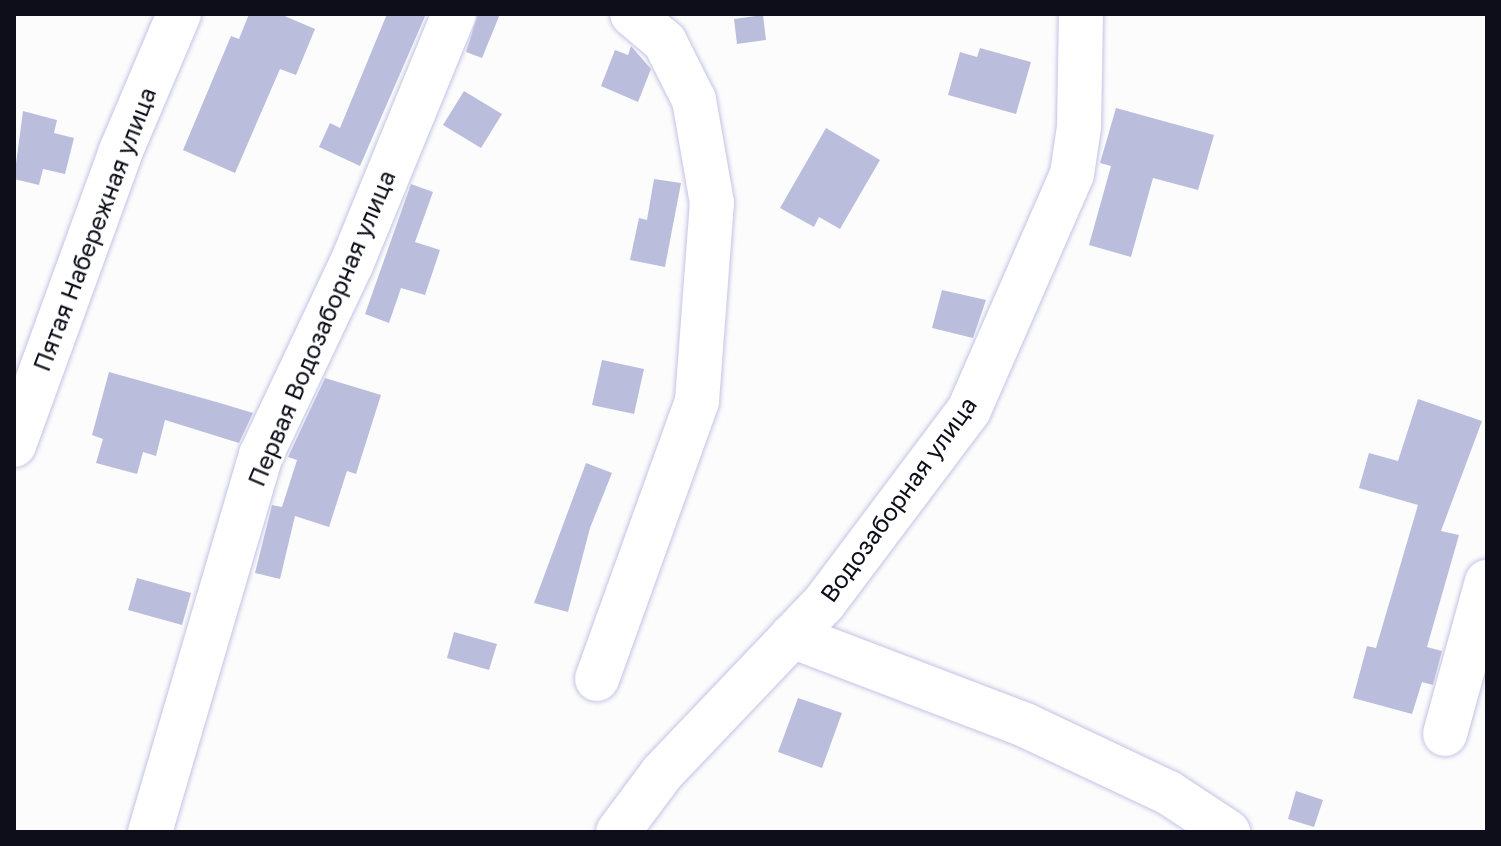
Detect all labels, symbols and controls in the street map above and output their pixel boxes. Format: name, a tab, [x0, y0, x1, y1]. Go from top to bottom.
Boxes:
street label: Пятая Набережная улица	[26, 83, 162, 375]
street label: Первая Водозаборная улица	[241, 166, 401, 490]
street label: Водозаборная улица	[814, 391, 982, 607]

